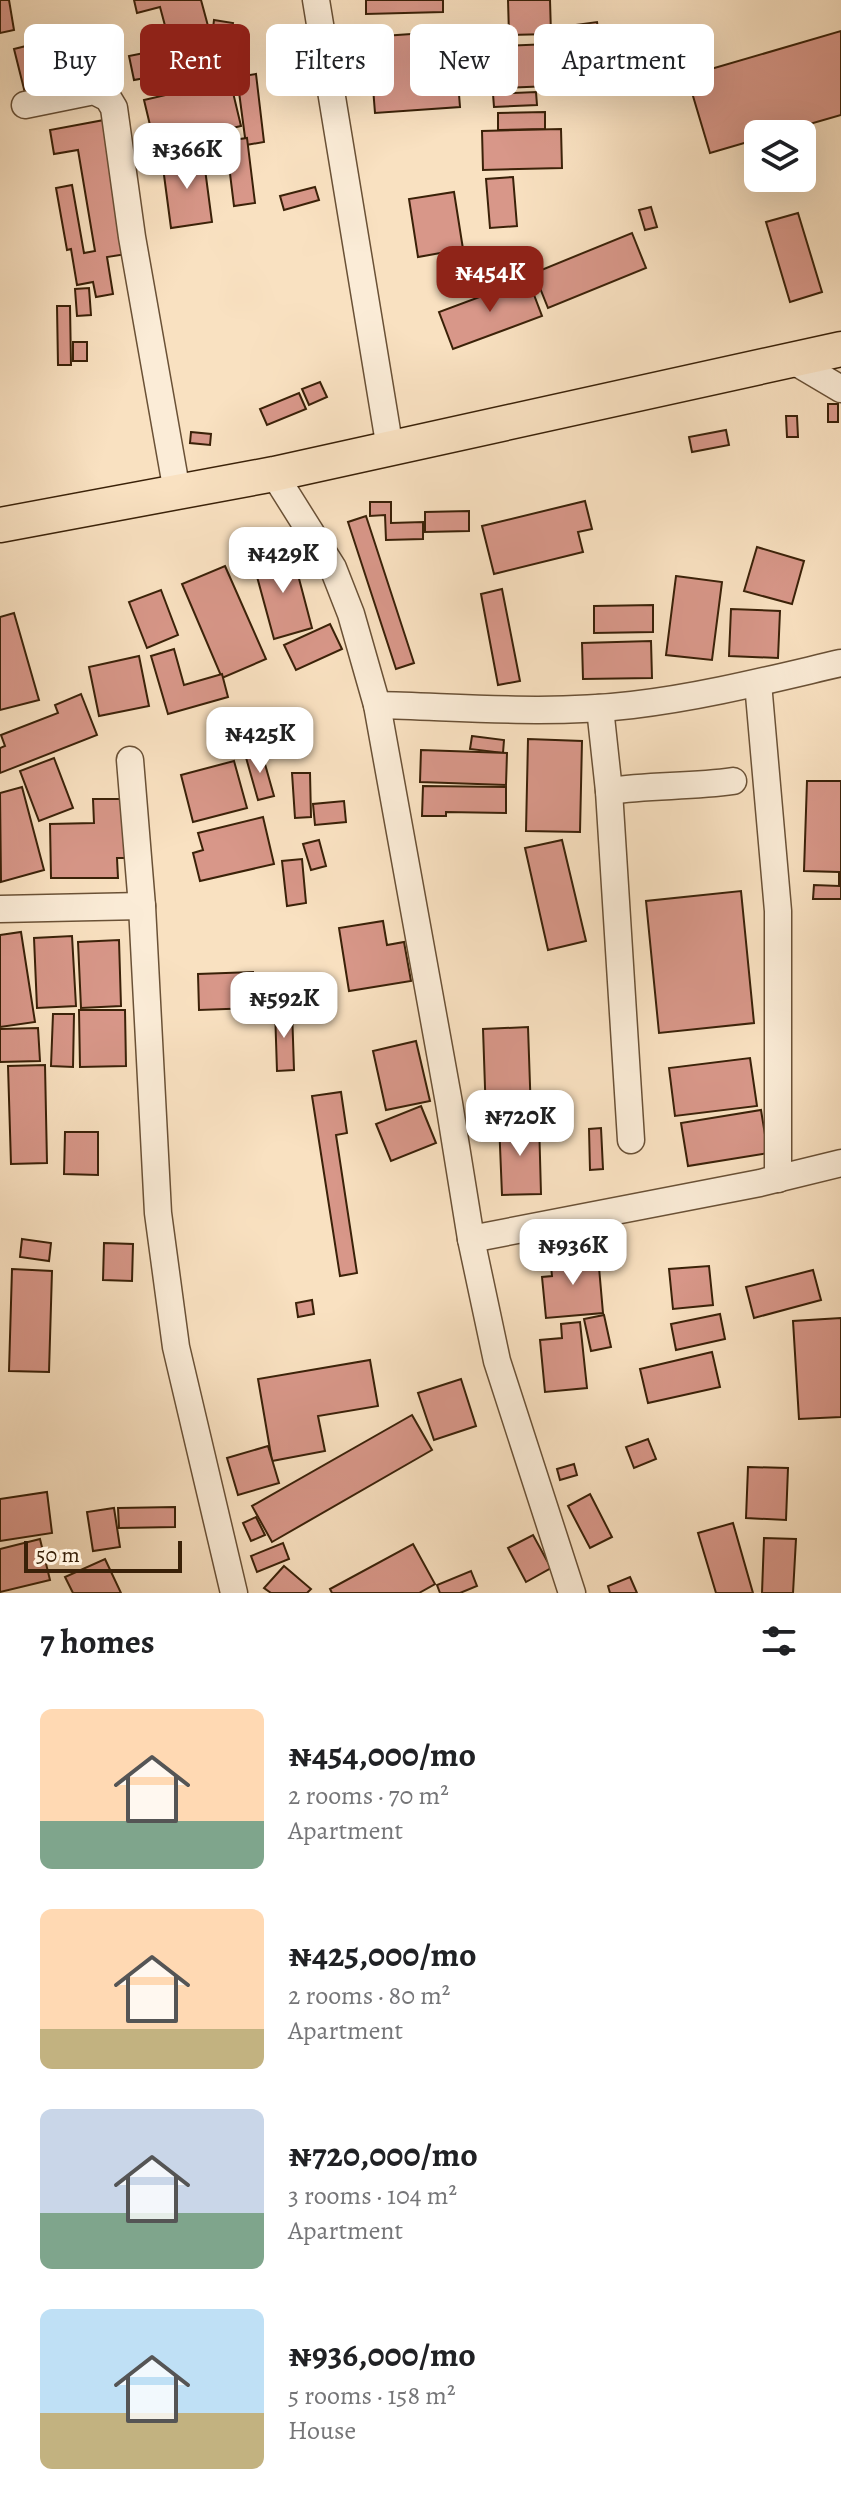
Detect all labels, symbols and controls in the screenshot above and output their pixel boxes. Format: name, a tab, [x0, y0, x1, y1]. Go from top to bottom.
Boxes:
chip: Buy	[24, 24, 124, 96]
chip: Rent	[140, 24, 250, 96]
chip: Filters	[266, 24, 394, 96]
chip: New	[410, 24, 518, 96]
chip: Apartment	[534, 24, 714, 96]
map controls	[744, 120, 816, 192]
button: layers	[744, 120, 816, 192]
pin: ₦366K	[131, 123, 243, 191]
text: ₦366K	[152, 131, 222, 166]
pin: ₦454K	[434, 246, 546, 314]
text: ₦454K	[455, 254, 525, 289]
pin: ₦429K	[227, 527, 339, 595]
text: ₦429K	[247, 535, 319, 570]
pin: ₦425K	[204, 707, 316, 775]
text: ₦425K	[224, 715, 296, 750]
pin: ₦592K	[228, 972, 340, 1040]
text: ₦592K	[248, 980, 320, 1015]
pin: ₦720K	[464, 1090, 576, 1158]
text: ₦720K	[484, 1098, 556, 1133]
pin: ₦936K	[517, 1219, 629, 1287]
text: ₦936K	[538, 1227, 608, 1262]
scale bar	[24, 1537, 182, 1573]
text: 50 m	[36, 1540, 80, 1570]
text: 7 homes	[40, 1618, 155, 1665]
icon: filters	[757, 1619, 801, 1663]
text: ₦454,000/mo	[288, 1731, 476, 1778]
icon: home	[104, 1741, 200, 1837]
text: 2 rooms · 70 m²	[288, 1778, 449, 1813]
text: Apartment	[288, 1813, 403, 1848]
text: ₦425,000/mo	[288, 1931, 477, 1978]
icon: home	[104, 1941, 200, 2037]
text: 2 rooms · 80 m²	[288, 1978, 450, 2013]
text: Apartment	[288, 2013, 403, 2048]
text: ₦720,000/mo	[288, 2131, 478, 2178]
icon: home	[104, 2141, 200, 2237]
text: 3 rooms · 104 m²	[288, 2178, 457, 2213]
text: Apartment	[288, 2213, 403, 2248]
text: ₦936,000/mo	[288, 2331, 476, 2378]
icon: home	[104, 2341, 200, 2437]
text: 5 rooms · 158 m²	[288, 2378, 455, 2413]
text: House	[288, 2413, 356, 2448]

